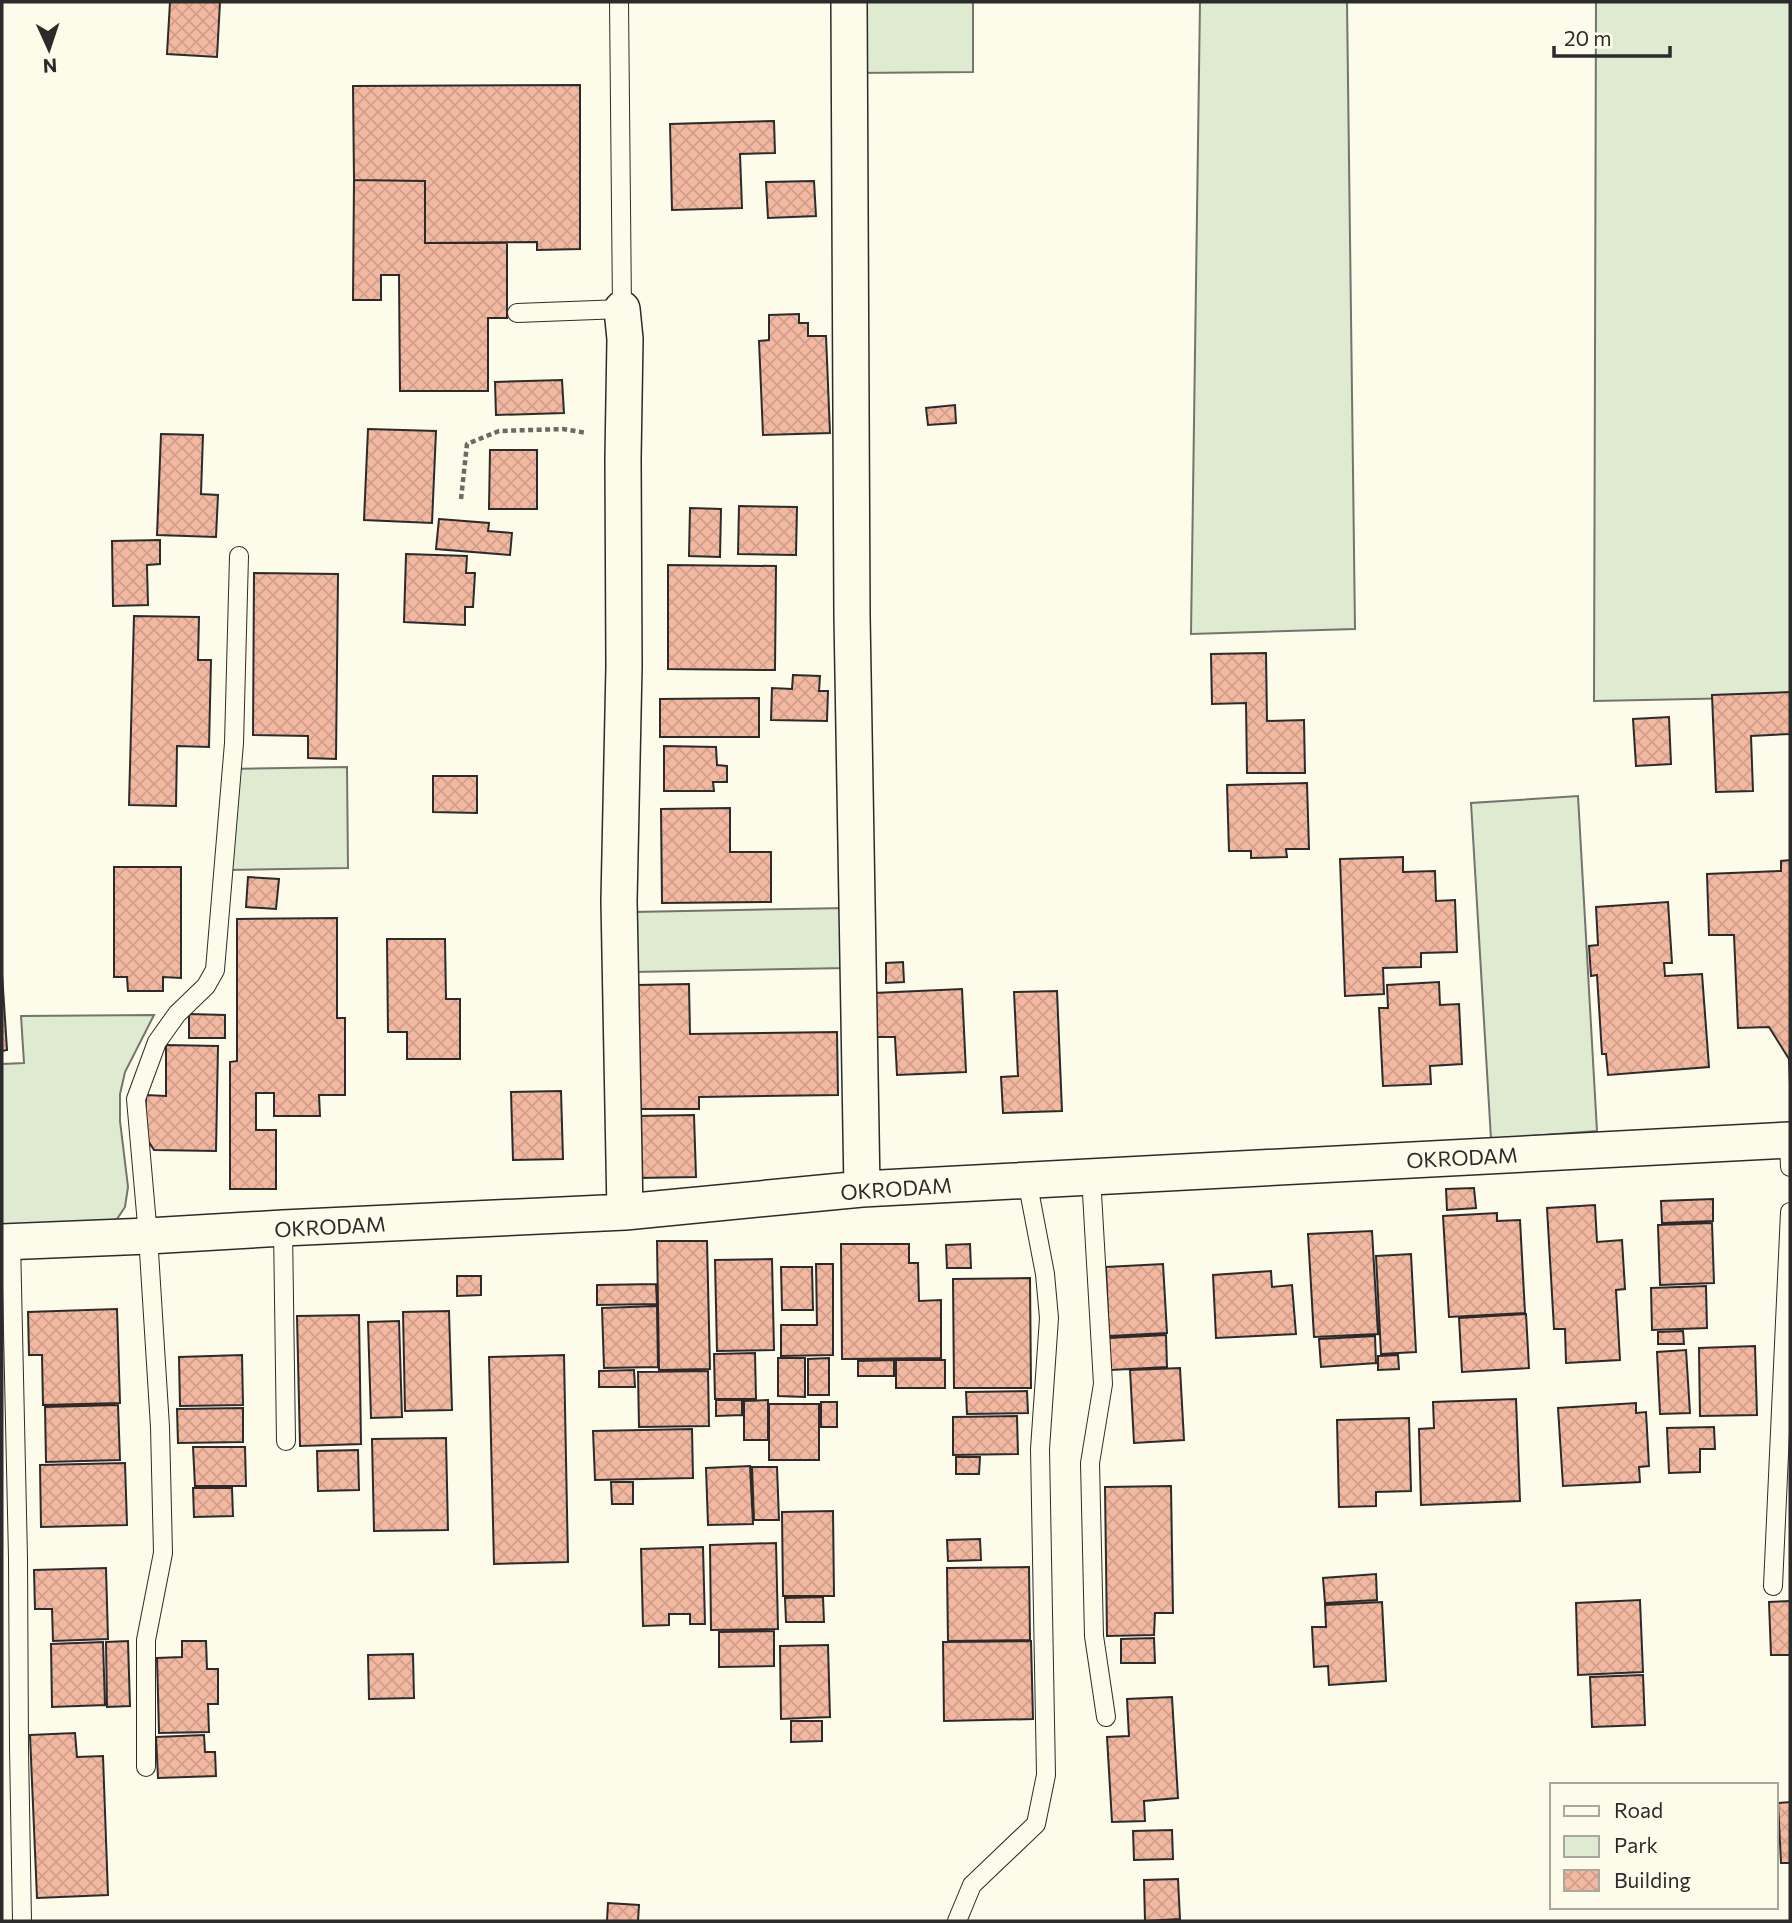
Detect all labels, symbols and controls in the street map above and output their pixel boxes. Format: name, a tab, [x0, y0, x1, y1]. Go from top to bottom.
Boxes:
north arrow	[14, 14, 84, 84]
scale bar	[1554, 14, 1670, 58]
text: 20 m	[1564, 25, 1612, 50]
text: N	[42, 55, 58, 78]
street label: OKRODAM	[1406, 1142, 1518, 1172]
street label: OKRODAM	[839, 1172, 953, 1204]
street label: OKRODAM	[274, 1211, 386, 1241]
legend	[1550, 1783, 1778, 1909]
text: Road	[1614, 1797, 1663, 1822]
text: Park	[1614, 1832, 1658, 1857]
text: Building	[1614, 1867, 1691, 1892]

